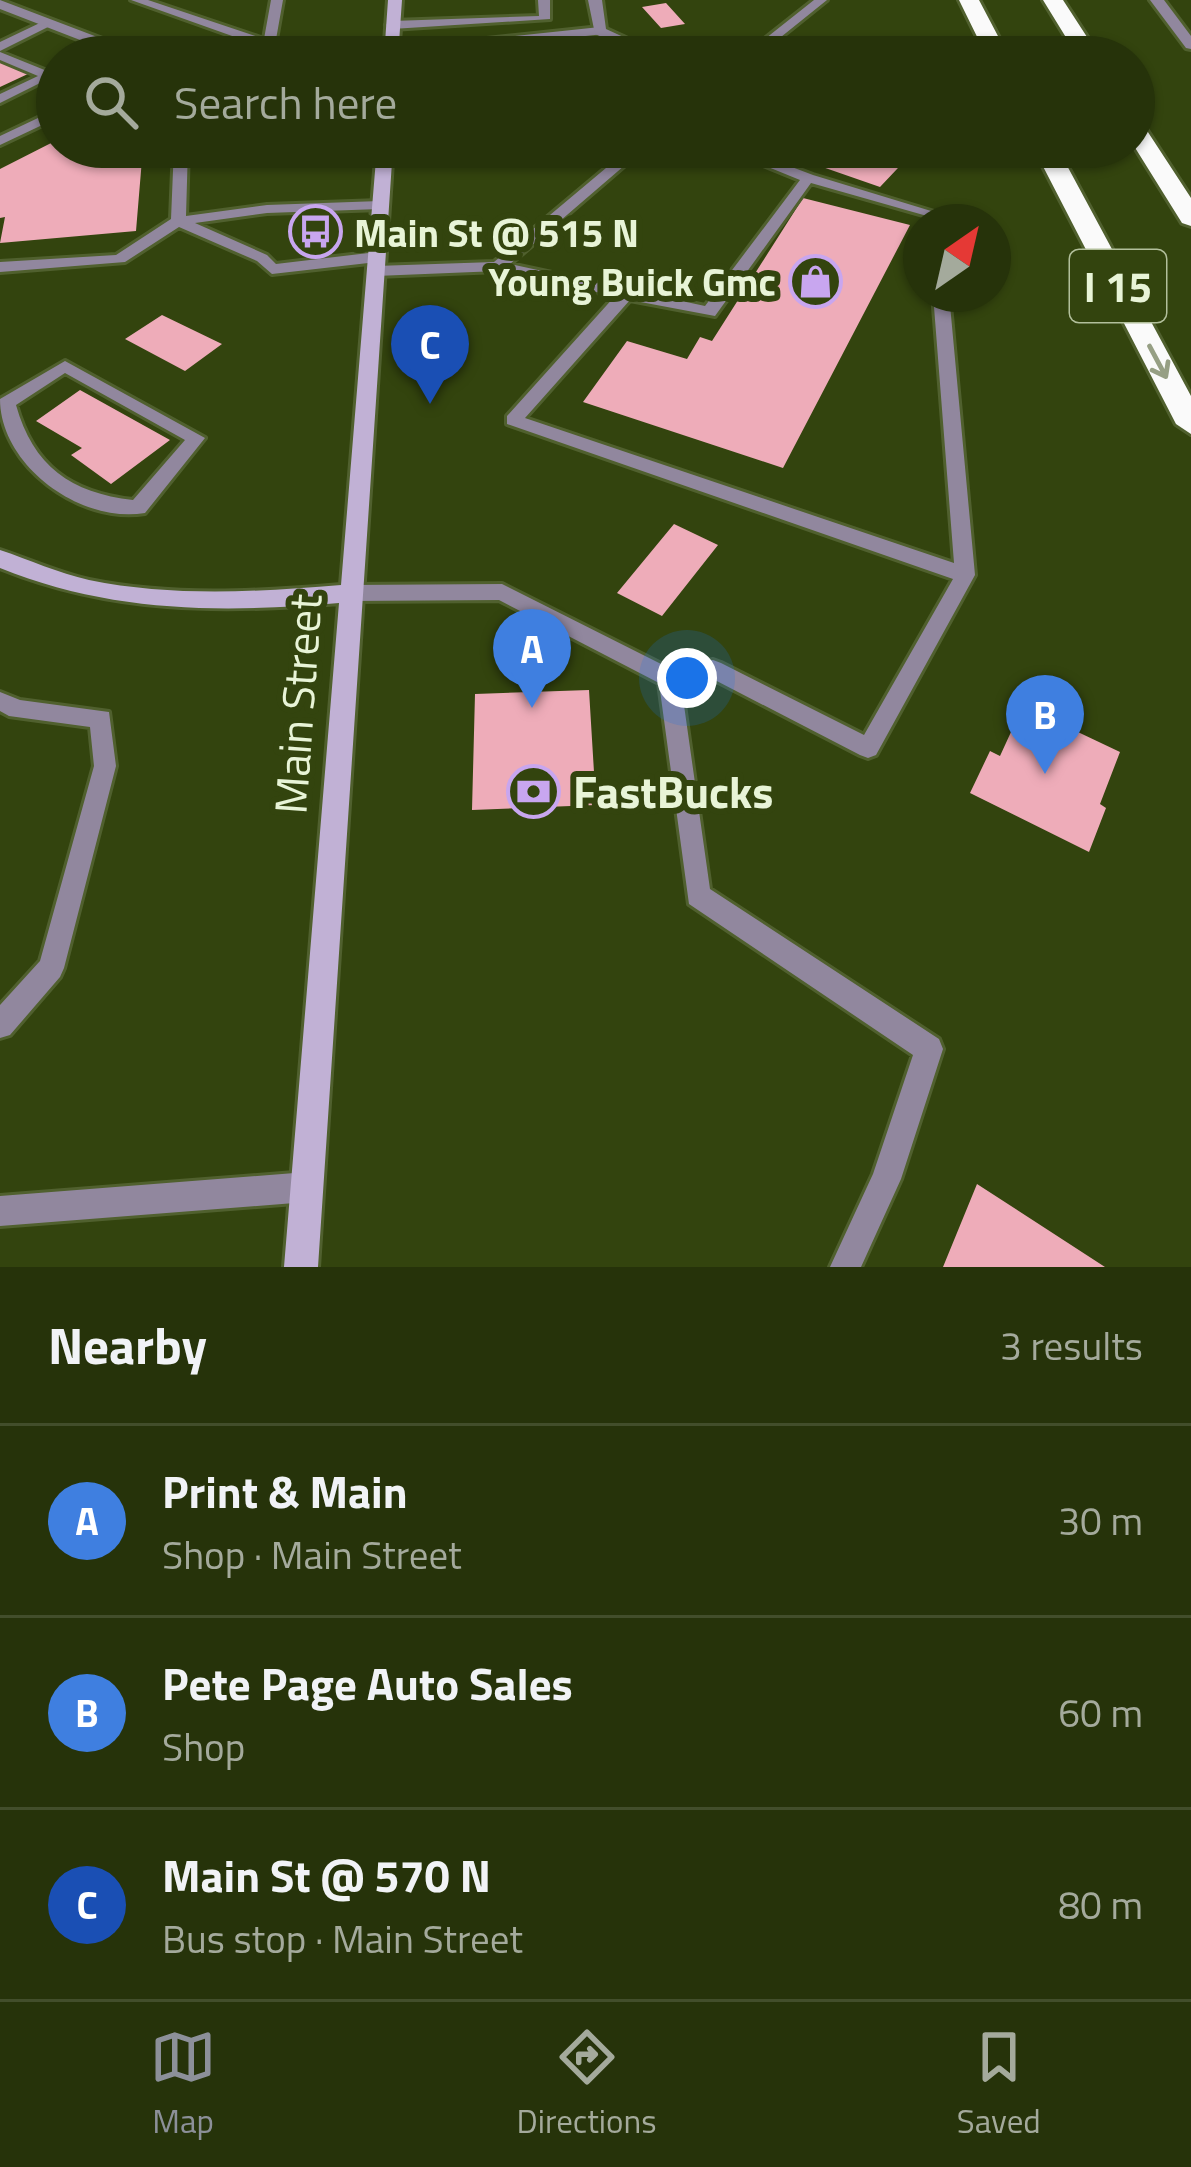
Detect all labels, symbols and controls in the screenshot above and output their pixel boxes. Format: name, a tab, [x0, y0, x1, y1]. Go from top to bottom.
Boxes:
search box	[36, 36, 1155, 168]
text: Search here	[174, 68, 397, 136]
icon: search	[78, 69, 144, 135]
place label: Main St @ 515 N	[354, 203, 639, 262]
bus stop icon: Main St @ 515 N	[287, 204, 343, 260]
north arrow	[903, 204, 1011, 312]
road number: I 15	[1070, 250, 1166, 322]
place label: Young Buick Gmc	[488, 252, 776, 311]
shop icon: Young Buick Gmc	[787, 253, 843, 309]
pin: C	[391, 305, 469, 404]
one-way arrow	[1147, 344, 1170, 379]
street label: Main Street	[255, 592, 339, 816]
pin: A	[493, 609, 571, 708]
your location	[657, 648, 717, 708]
pin: B	[1006, 675, 1084, 774]
place label: FastBucks	[573, 757, 774, 825]
bank icon: FastBucks	[506, 763, 562, 819]
text: Nearby	[48, 1306, 207, 1384]
text: 3 results	[1000, 1316, 1143, 1375]
text: Print & Main	[162, 1457, 408, 1525]
text: A	[75, 1491, 99, 1550]
text: 30 m	[1058, 1491, 1143, 1550]
text: Shop · Main Street	[162, 1525, 462, 1584]
text: Pete Page Auto Sales	[162, 1649, 573, 1717]
text: B	[75, 1683, 99, 1742]
text: 60 m	[1058, 1683, 1143, 1742]
text: Shop	[162, 1717, 245, 1776]
text: Main St @ 570 N	[162, 1841, 491, 1909]
text: C	[76, 1875, 98, 1934]
text: 80 m	[1058, 1875, 1143, 1934]
text: Bus stop · Main Street	[162, 1909, 523, 1968]
tab: Map	[150, 2024, 216, 2146]
tab: Directions	[517, 2024, 656, 2146]
tab: Saved	[957, 2024, 1041, 2146]

